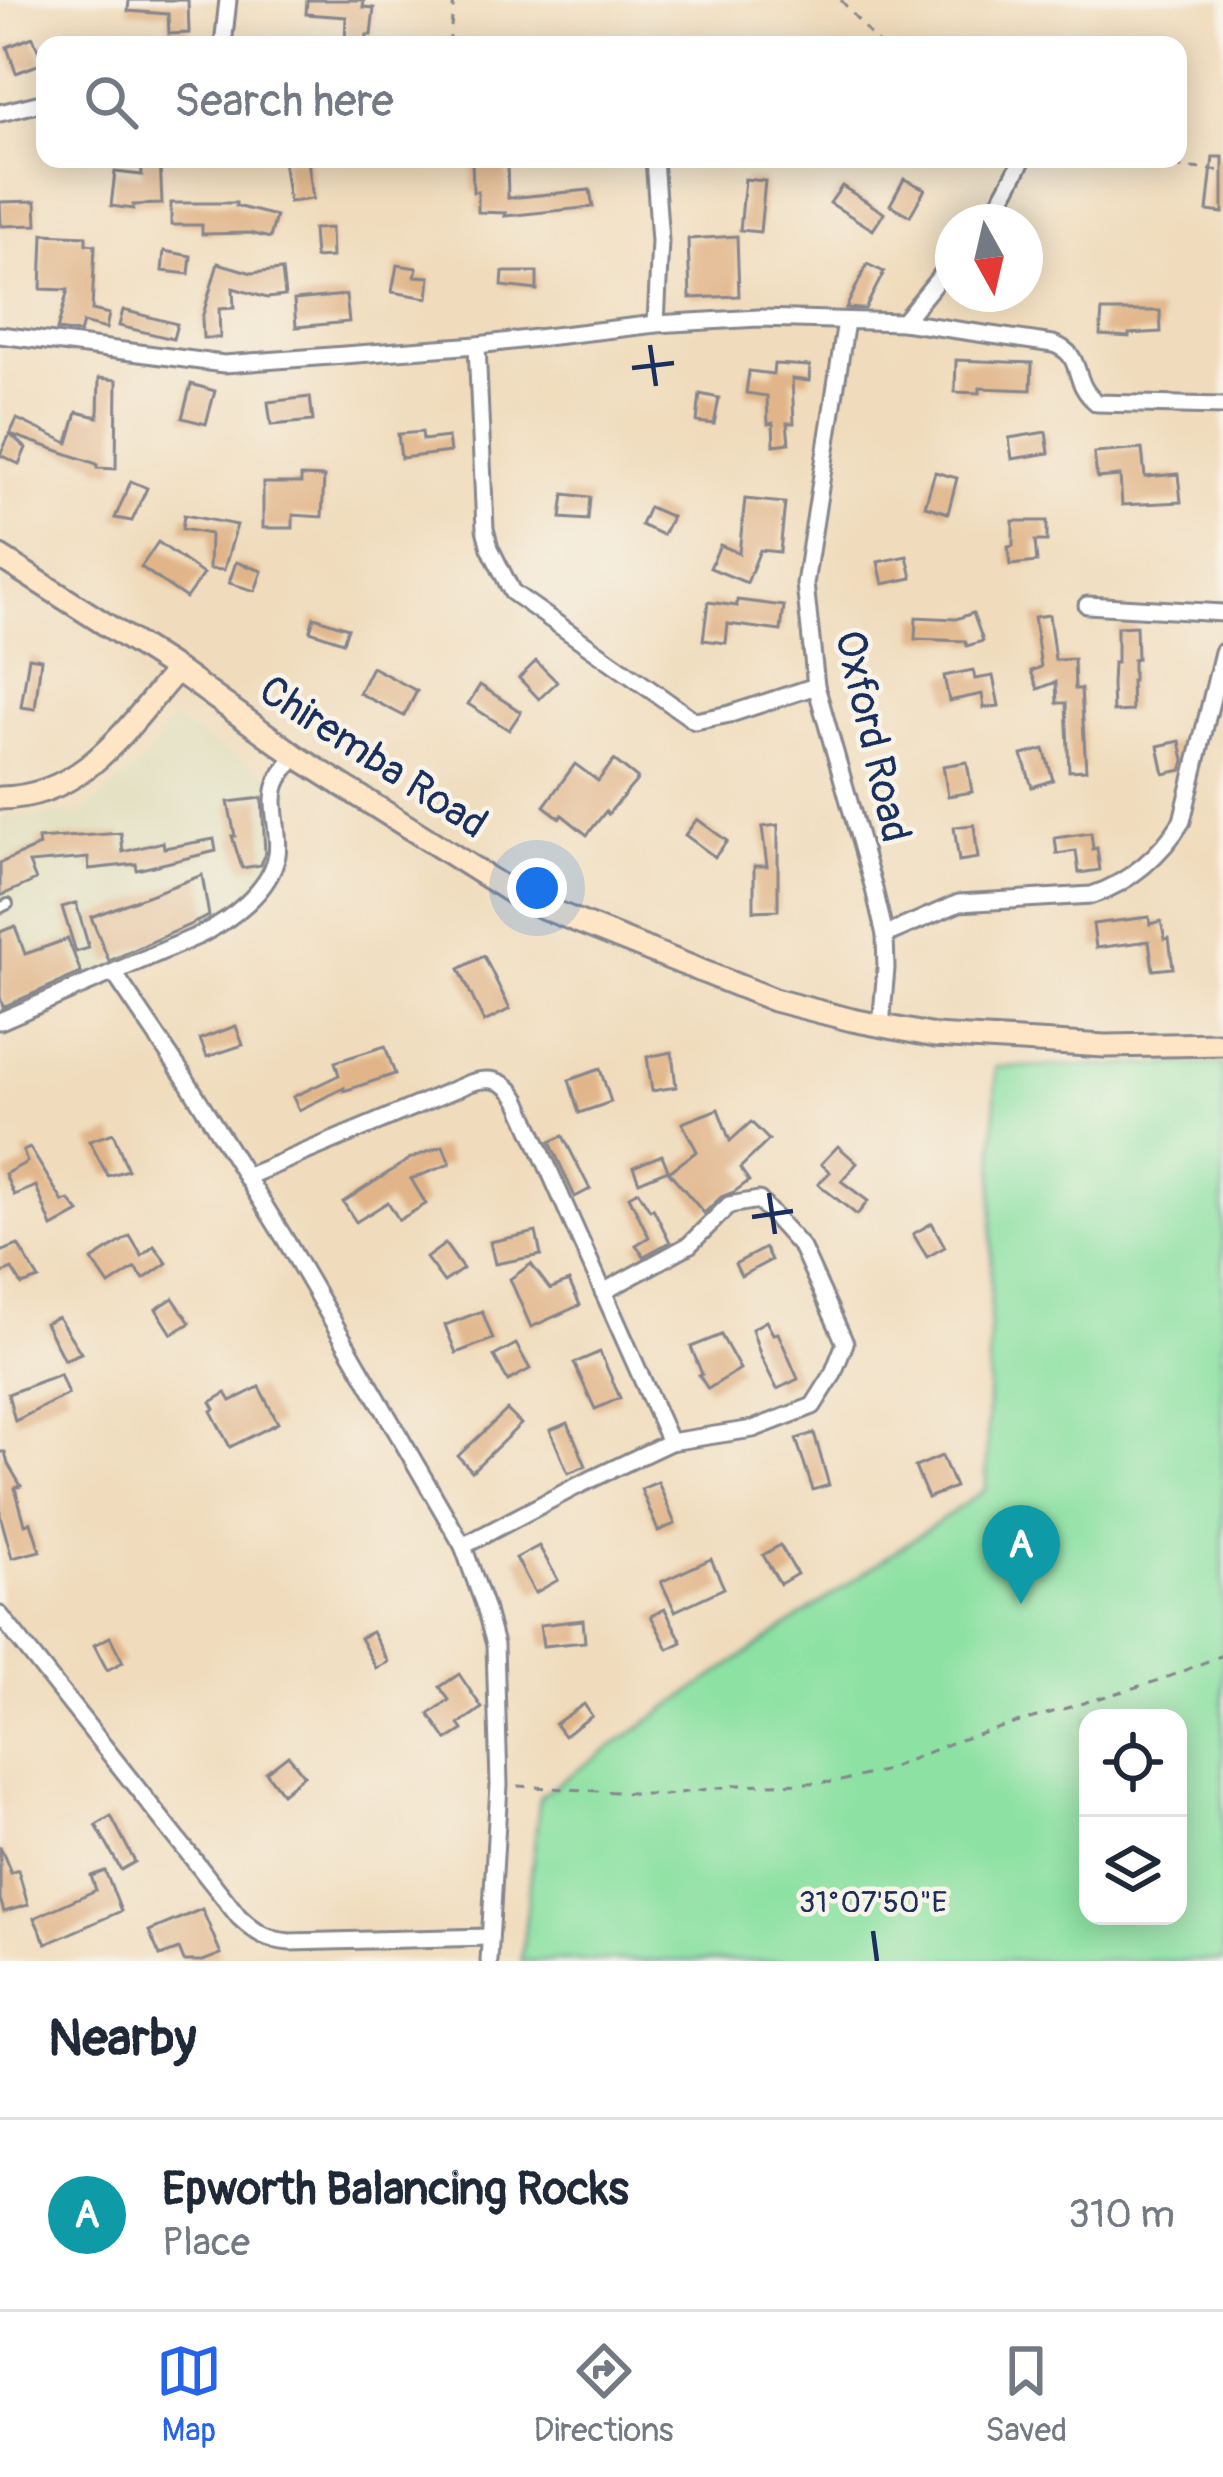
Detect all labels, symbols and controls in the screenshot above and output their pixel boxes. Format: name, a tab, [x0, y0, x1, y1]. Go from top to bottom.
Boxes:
search box	[36, 36, 1187, 168]
icon: search	[78, 69, 144, 135]
text: Search here	[174, 74, 394, 130]
north arrow	[935, 204, 1043, 312]
street label: Oxford Road	[822, 626, 922, 847]
street label: Chiremba Road	[249, 665, 497, 851]
your location	[507, 858, 567, 918]
pin: A	[982, 1505, 1060, 1604]
map controls	[1079, 1709, 1187, 1925]
button: locate	[1079, 1709, 1187, 1817]
button: layers	[1079, 1817, 1187, 1925]
text: 31°07'50"E	[799, 1884, 947, 1921]
text: Nearby	[48, 2007, 196, 2071]
text: Epworth Balancing Rocks	[162, 2162, 629, 2218]
text: A	[74, 2190, 100, 2239]
text: 310 m	[1068, 2190, 1175, 2239]
text: Place	[162, 2218, 250, 2267]
tab: Map	[156, 2338, 222, 2451]
tab: Directions	[534, 2338, 674, 2451]
tab: Saved	[985, 2338, 1067, 2451]

